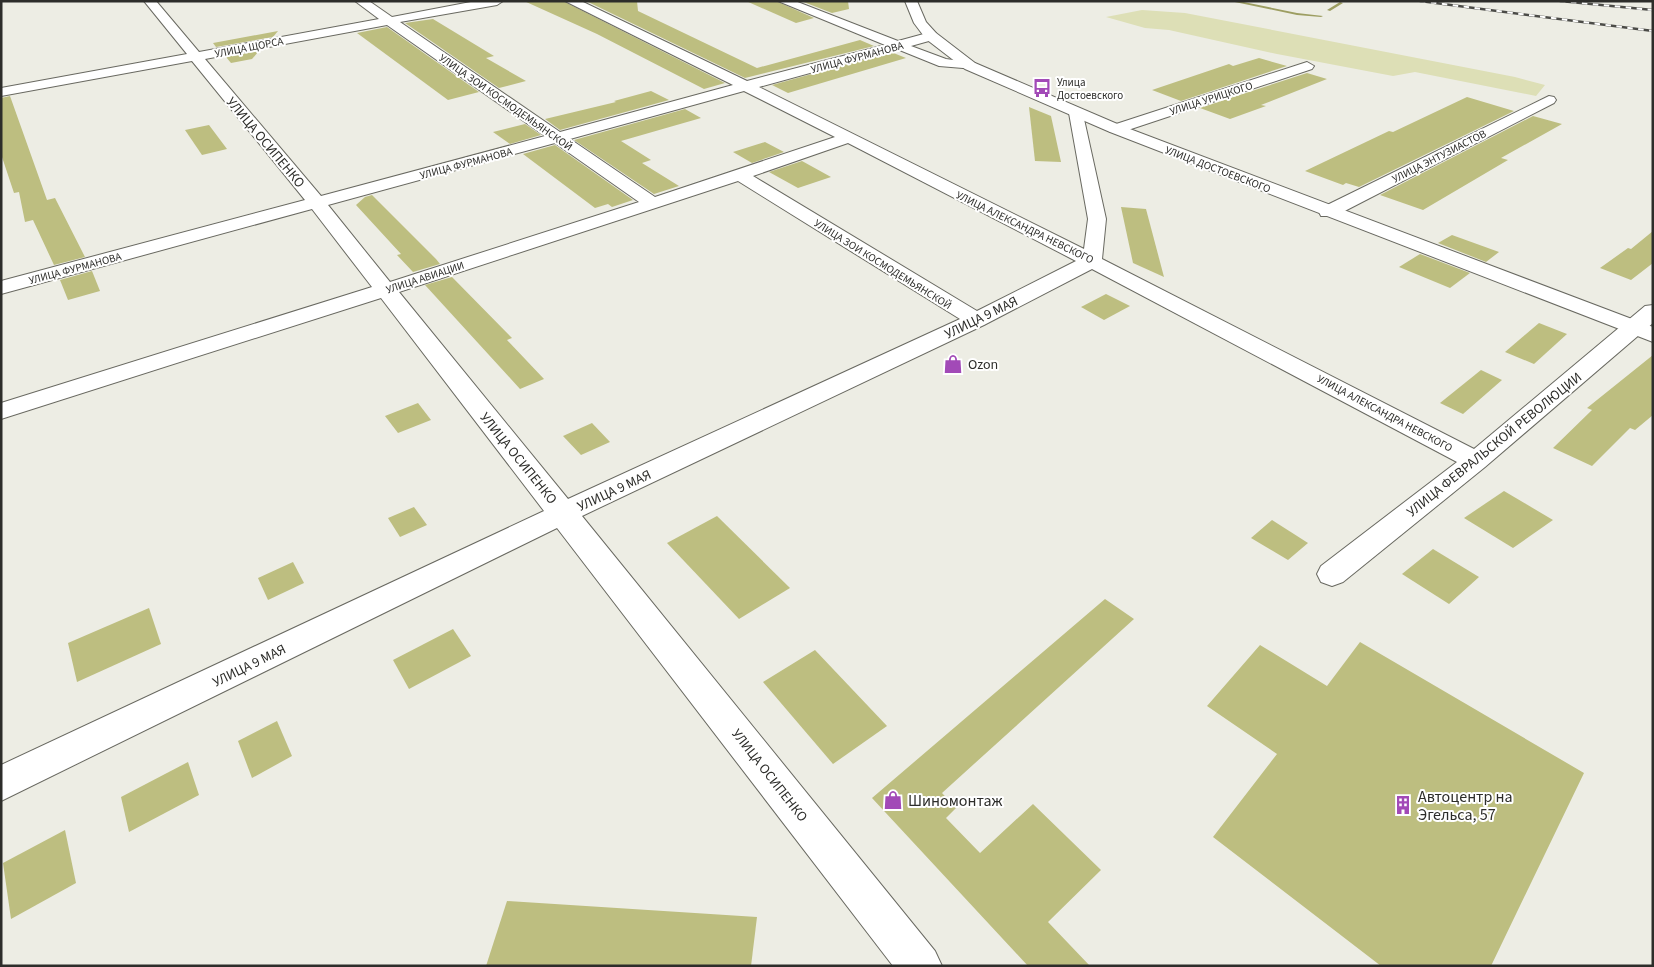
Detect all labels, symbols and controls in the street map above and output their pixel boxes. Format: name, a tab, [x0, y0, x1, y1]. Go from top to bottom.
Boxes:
street label: УЛИЦА ЩОРСА	[213, 33, 285, 62]
street label: УЛИЦА ФУРМАНОВА	[809, 38, 905, 77]
street label: УЛИЦА ЗОИ КОСМОДЕМЬЯНСКОЙ	[436, 50, 575, 154]
place label: Улица Достоевского	[1057, 75, 1123, 103]
bus stop icon: Улица Достоевского	[1031, 77, 1053, 99]
street label: УЛИЦА УРИЦКОГО	[1168, 78, 1255, 119]
street label: УЛИЦА ОСИПЕНКО	[221, 93, 309, 192]
street label: УЛИЦА ЭНТУЗИАСТОВ	[1390, 126, 1489, 187]
street label: УЛИЦА ДОСТОЕВСКОГО	[1163, 142, 1273, 197]
street label: УЛИЦА ФУРМАНОВА	[418, 144, 514, 183]
street label: УЛИЦА АЛЕКСАНДРА НЕВСКОГО	[953, 188, 1096, 267]
street label: УЛИЦА ЗОИ КОСМОДЕМЬЯНСКОЙ	[811, 216, 954, 313]
street label: УЛИЦА ФУРМАНОВА	[27, 249, 123, 288]
street label: УЛИЦА АВИАЦИИ	[384, 258, 466, 297]
street label: УЛИЦА 9 МАЯ	[941, 291, 1022, 344]
shop icon: Ozon	[942, 353, 964, 375]
place label: Ozon	[968, 355, 998, 375]
street label: УЛИЦА ФЕВРАЛЬСКОЙ РЕВОЛЮЦИИ	[1403, 368, 1586, 522]
street label: УЛИЦА АЛЕКСАНДРА НЕВСКОГО	[1314, 371, 1455, 456]
street label: УЛИЦА ОСИПЕНКО	[475, 408, 562, 509]
street label: УЛИЦА 9 МАЯ	[574, 465, 655, 517]
street label: УЛИЦА 9 МАЯ	[209, 639, 290, 692]
street label: УЛИЦА ОСИПЕНКО	[727, 725, 812, 826]
place label: Автоцентр на Эгельса, 57	[1418, 786, 1513, 826]
shop icon: Шиномонтаж	[882, 789, 904, 811]
place label: Шиномонтаж	[908, 790, 1003, 812]
building icon: Автоцентр на Эгельса, 57	[1392, 794, 1414, 816]

